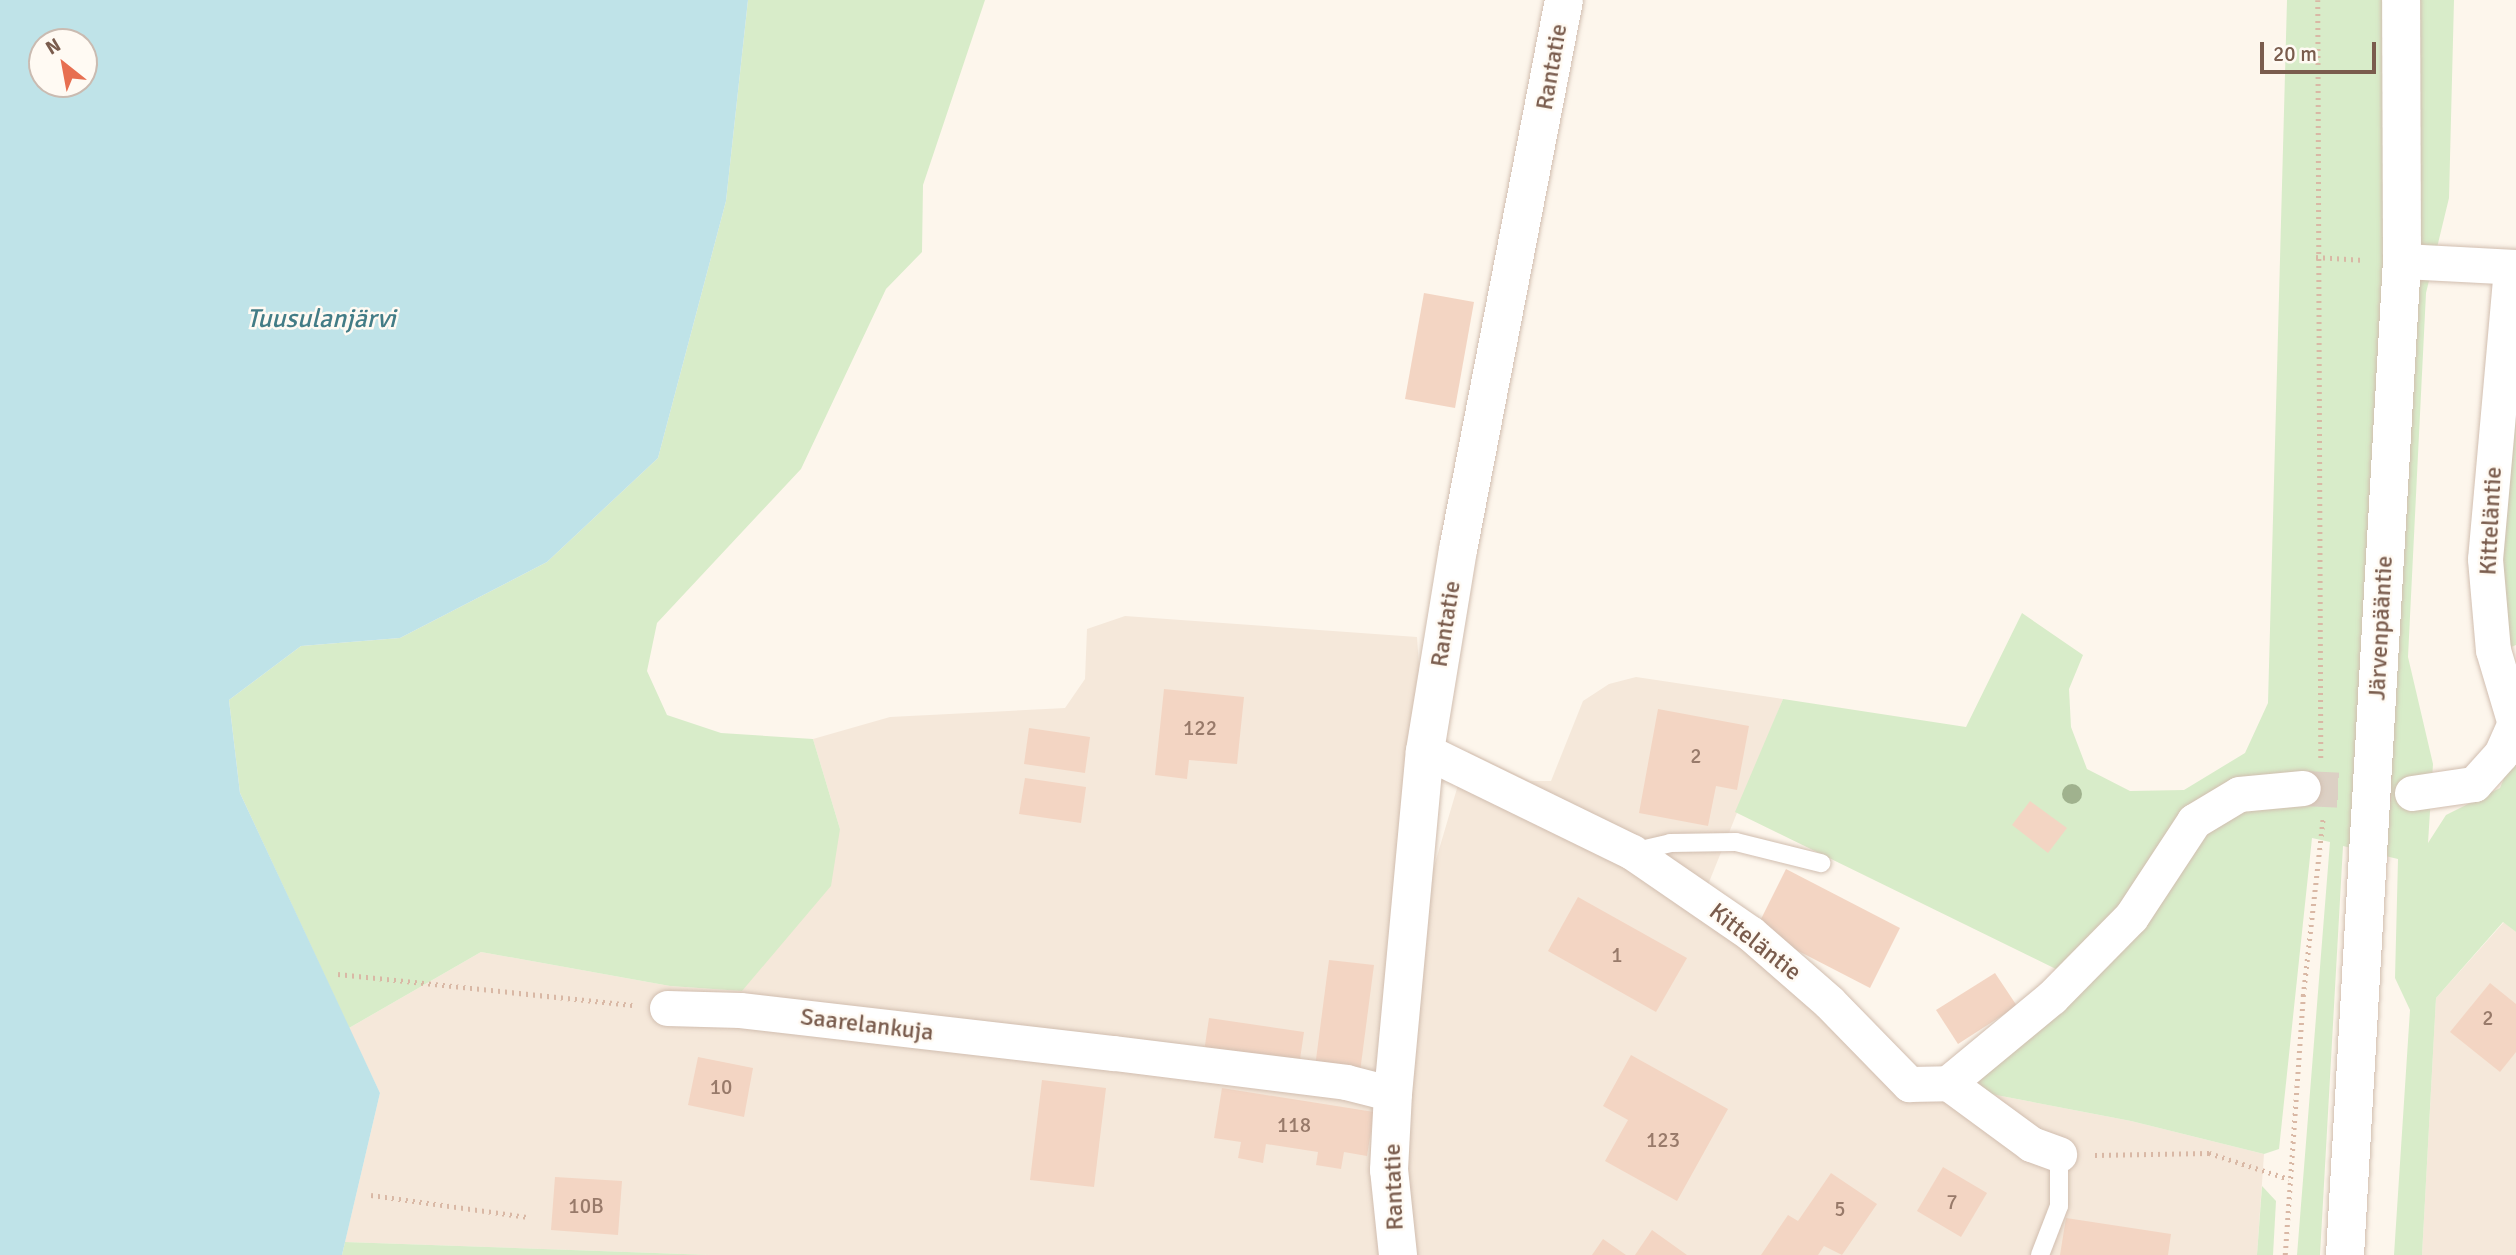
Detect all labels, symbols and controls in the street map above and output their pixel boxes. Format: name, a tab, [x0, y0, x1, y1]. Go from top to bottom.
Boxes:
street label: Rantatie	[1530, 22, 1574, 112]
north arrow	[28, 28, 98, 98]
scale bar	[2264, 28, 2380, 72]
text: N	[41, 33, 65, 60]
text: 20 m	[2273, 41, 2317, 67]
water label: Tuusulanjärvi	[246, 304, 396, 336]
street label: Kitteläntie	[2474, 466, 2508, 576]
street label: Järvenpääntie	[2363, 555, 2399, 701]
street label: Rantatie	[1425, 579, 1467, 669]
house number: 122	[1183, 715, 1217, 741]
house number: 2	[1690, 743, 1702, 769]
street label: Kitteläntie	[1703, 897, 1807, 987]
house number: 1	[1611, 942, 1623, 968]
street label: Saarelankuja	[799, 1003, 935, 1047]
house number: 2	[2482, 1005, 2494, 1031]
house number: 10	[710, 1074, 732, 1100]
house number: 118	[1277, 1112, 1311, 1138]
house number: 123	[1646, 1127, 1680, 1153]
street label: Rantatie	[1378, 1143, 1410, 1231]
house number: 7	[1946, 1189, 1958, 1215]
house number: 10B	[568, 1193, 604, 1219]
house number: 5	[1834, 1196, 1846, 1222]

